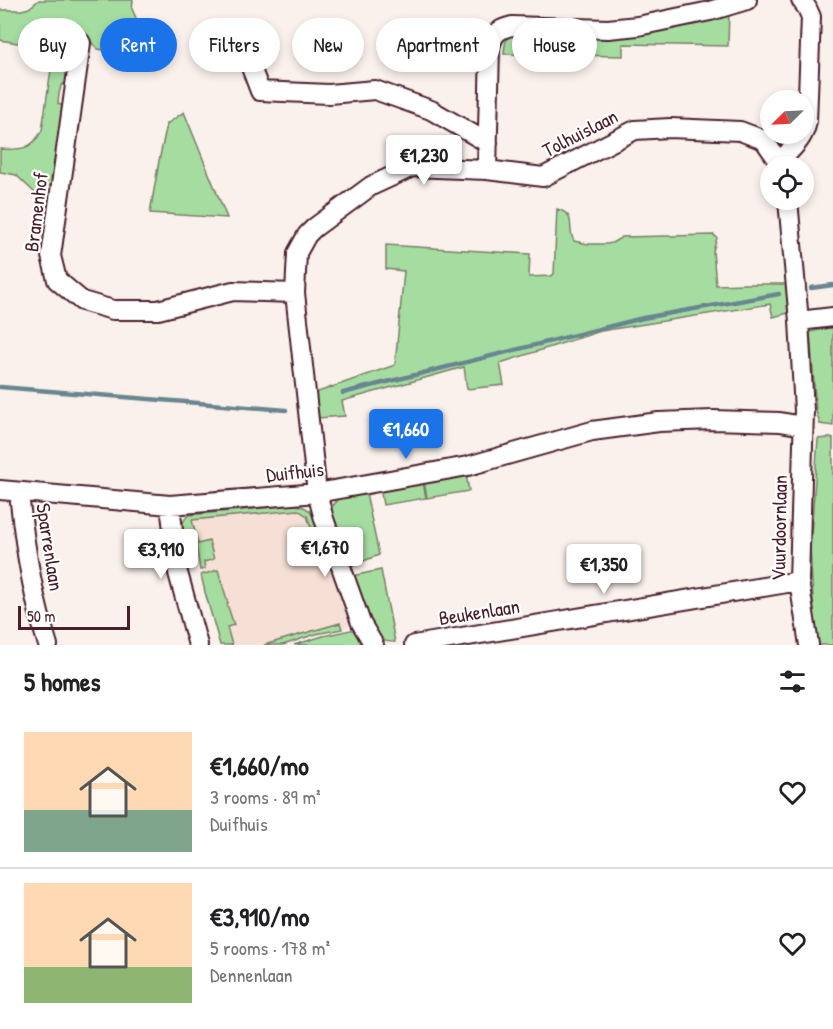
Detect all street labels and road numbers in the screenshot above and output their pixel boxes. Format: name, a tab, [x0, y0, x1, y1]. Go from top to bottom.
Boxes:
street label: Tolhuislaan	[537, 102, 622, 163]
street label: Bramenhof	[17, 171, 54, 253]
street label: Duifhuis	[265, 455, 325, 488]
street label: Vuurdoornlaan	[764, 475, 793, 581]
street label: Sparrenlaan	[30, 501, 71, 593]
street label: Beukenlaan	[437, 592, 521, 631]

